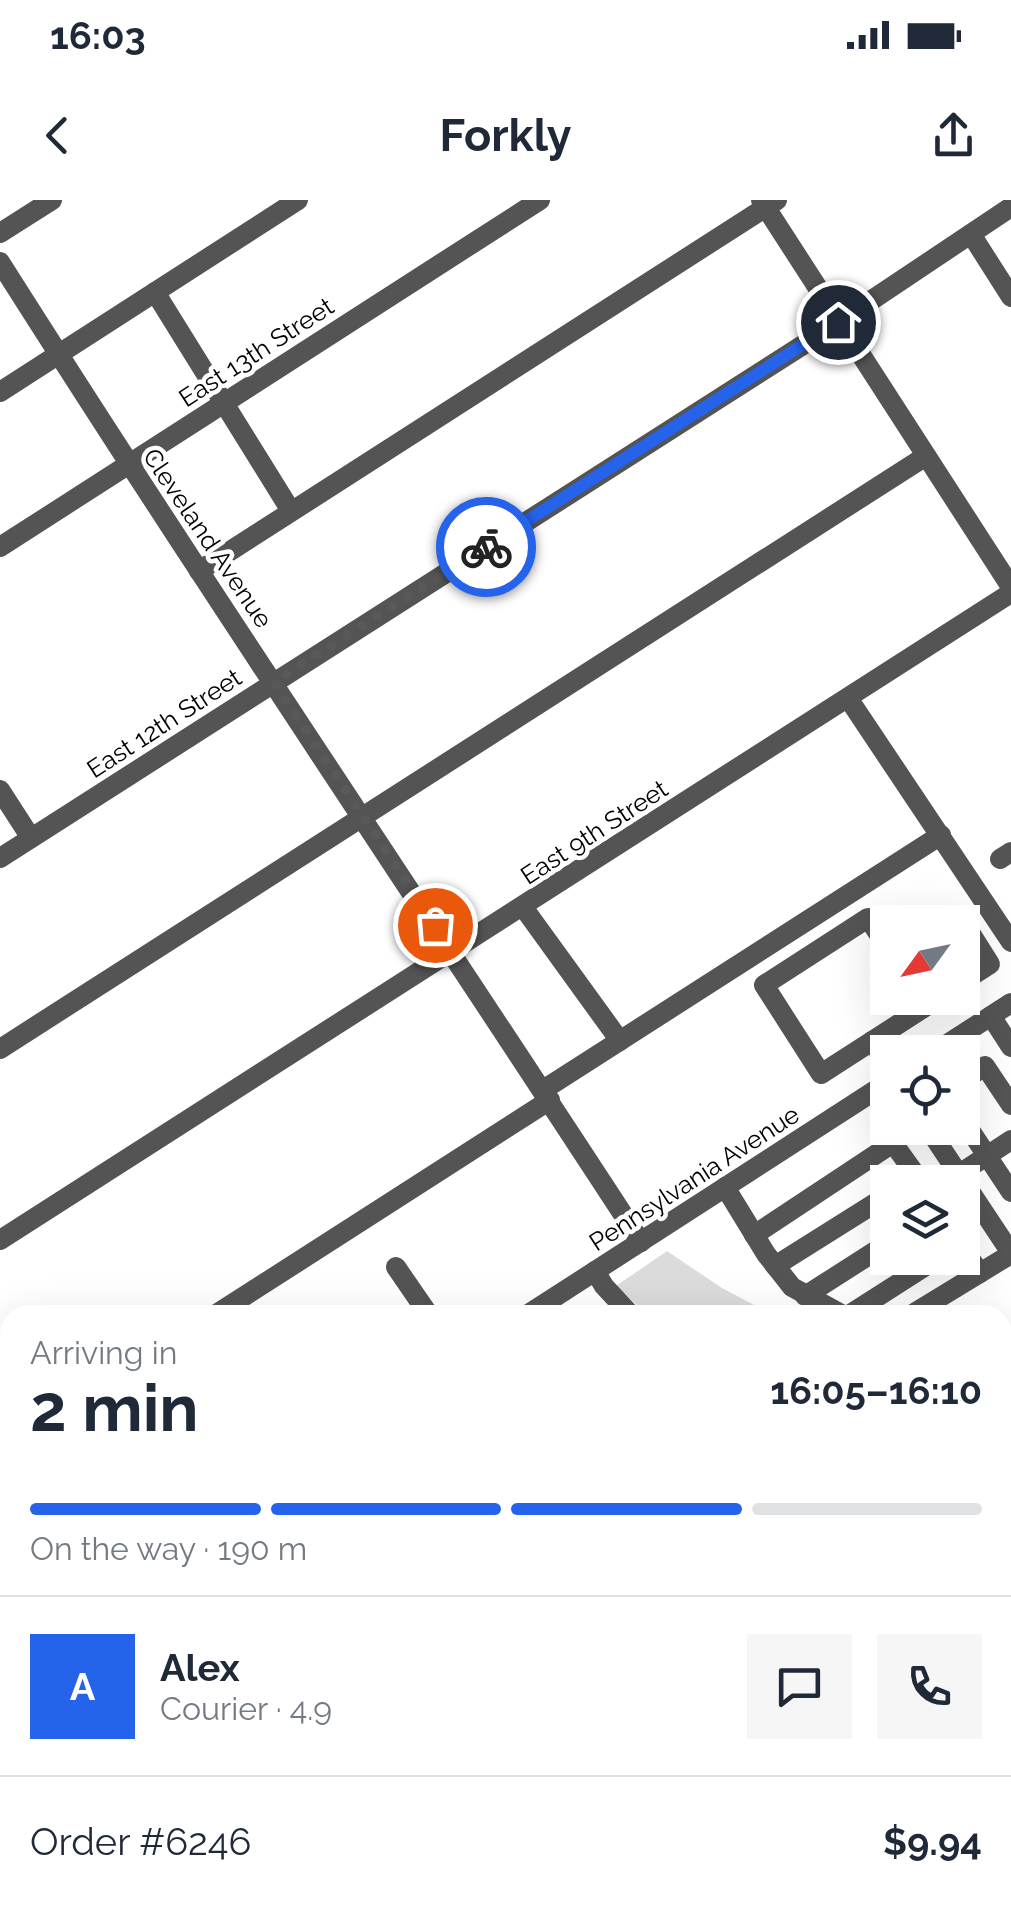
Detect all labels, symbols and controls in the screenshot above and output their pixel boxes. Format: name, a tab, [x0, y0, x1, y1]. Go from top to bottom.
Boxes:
text: 16:03	[50, 13, 146, 58]
icon: back	[30, 108, 85, 163]
icon: share	[926, 108, 981, 163]
text: Forkly	[439, 109, 572, 162]
pin	[796, 280, 881, 365]
street label: East 13th Street	[173, 291, 339, 413]
icon: home	[811, 295, 866, 350]
street label: Cleveland Avenue	[137, 443, 279, 633]
courier	[436, 497, 536, 597]
icon: bike	[459, 520, 514, 575]
street label: East 12th Street	[81, 662, 247, 784]
street label: East 9th Street	[515, 773, 674, 891]
pin	[393, 883, 478, 968]
icon: bag	[408, 898, 463, 953]
north arrow	[870, 905, 980, 1015]
map controls	[870, 905, 980, 1275]
button: locate	[870, 1035, 980, 1145]
street label: Pennsylvania Avenue	[583, 1099, 805, 1257]
button: layers	[870, 1165, 980, 1275]
text: Arriving in	[30, 1334, 177, 1371]
text: 16:05–16:10	[770, 1368, 982, 1413]
text: 2 min	[30, 1370, 199, 1446]
text: On the way · 190 m	[30, 1530, 307, 1567]
button: chat	[747, 1634, 852, 1739]
button: phone	[877, 1634, 982, 1739]
text: Alex	[160, 1645, 240, 1690]
text: A	[70, 1664, 95, 1709]
text: Courier · 4.9	[160, 1690, 332, 1727]
text: Order #6246	[30, 1819, 252, 1864]
text: $9.94	[883, 1819, 982, 1864]

